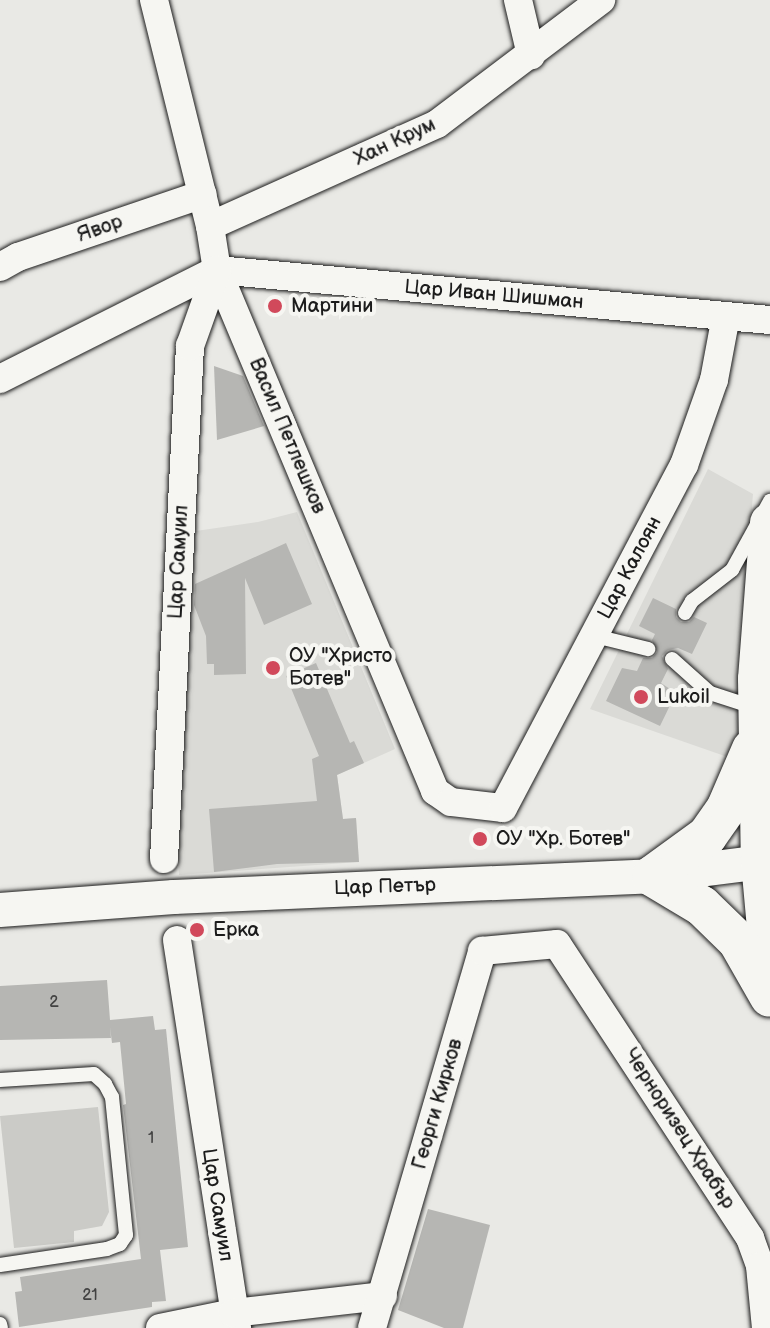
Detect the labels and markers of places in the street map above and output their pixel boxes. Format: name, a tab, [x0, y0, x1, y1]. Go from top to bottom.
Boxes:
place label: Мартини	[291, 294, 373, 318]
marker: Мартини	[266, 297, 284, 315]
place label: ОУ "Христо Ботев"	[289, 644, 392, 691]
marker: ОУ "Христо Ботев"	[264, 659, 282, 677]
place label: Lukoil	[657, 685, 710, 709]
marker: Lukoil	[632, 688, 650, 706]
place label: ОУ "Хр. Ботев"	[496, 827, 631, 851]
marker: ОУ "Хр. Ботев"	[471, 830, 489, 848]
place label: Ерка	[213, 918, 259, 942]
marker: Ерка	[188, 921, 206, 939]

